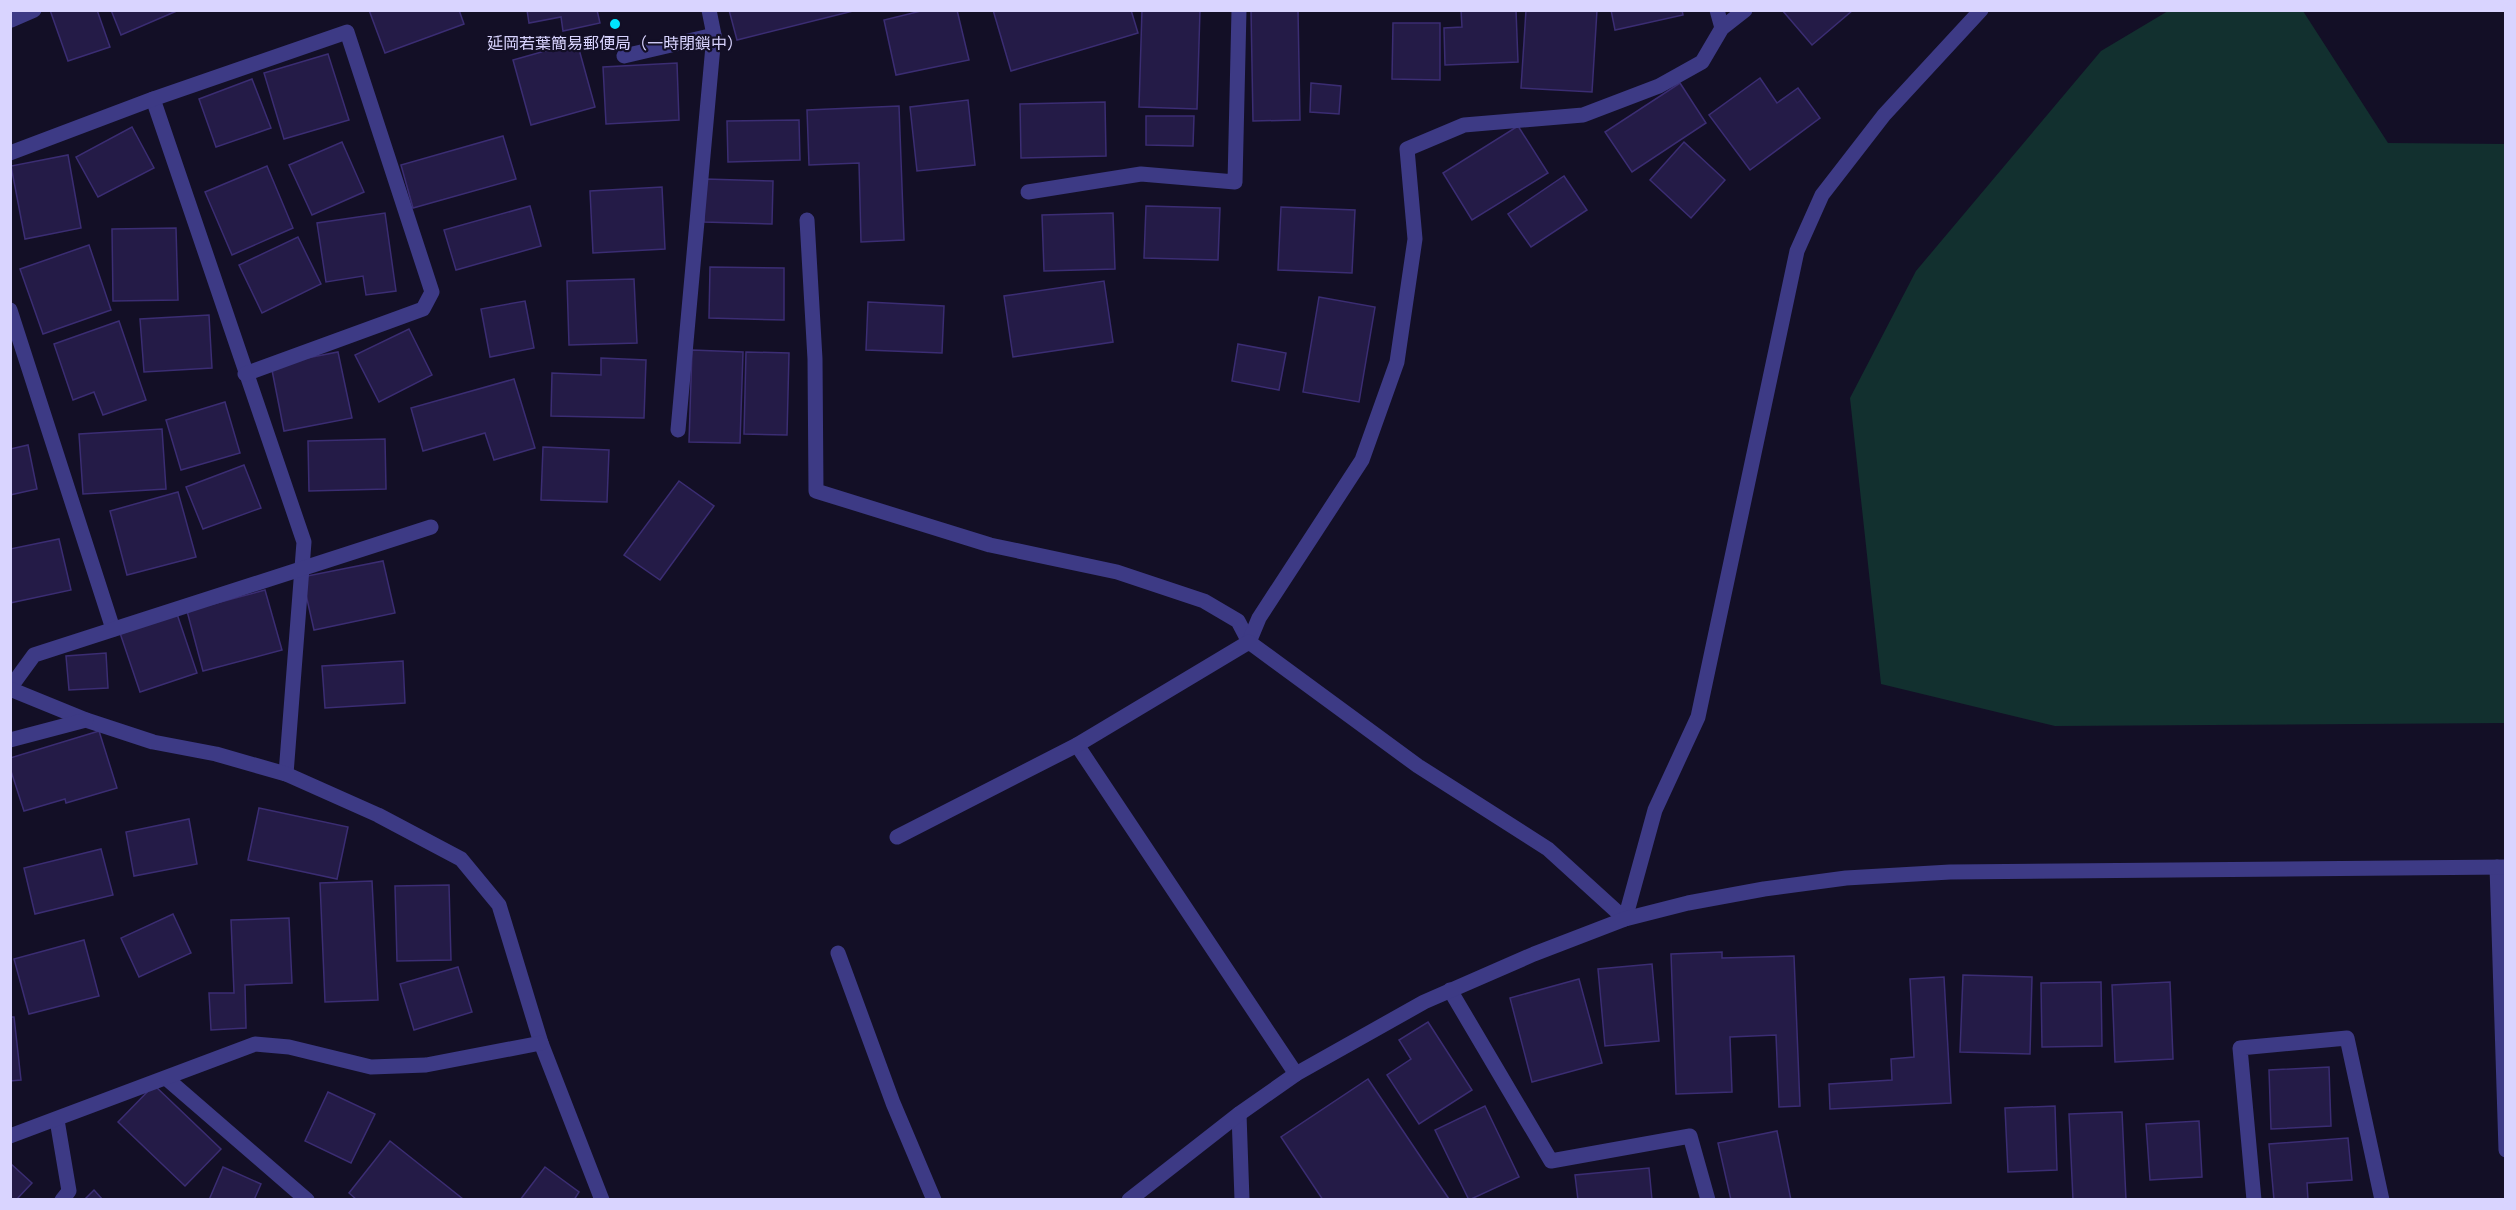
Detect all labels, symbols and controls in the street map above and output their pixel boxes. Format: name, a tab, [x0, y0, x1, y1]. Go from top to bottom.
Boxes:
marker: 延岡若葉簡易郵便局（一時閉鎖中）	[608, 17, 622, 31]
place label: 延岡若葉簡易郵便局（一時閉鎖中）	[487, 32, 743, 55]

